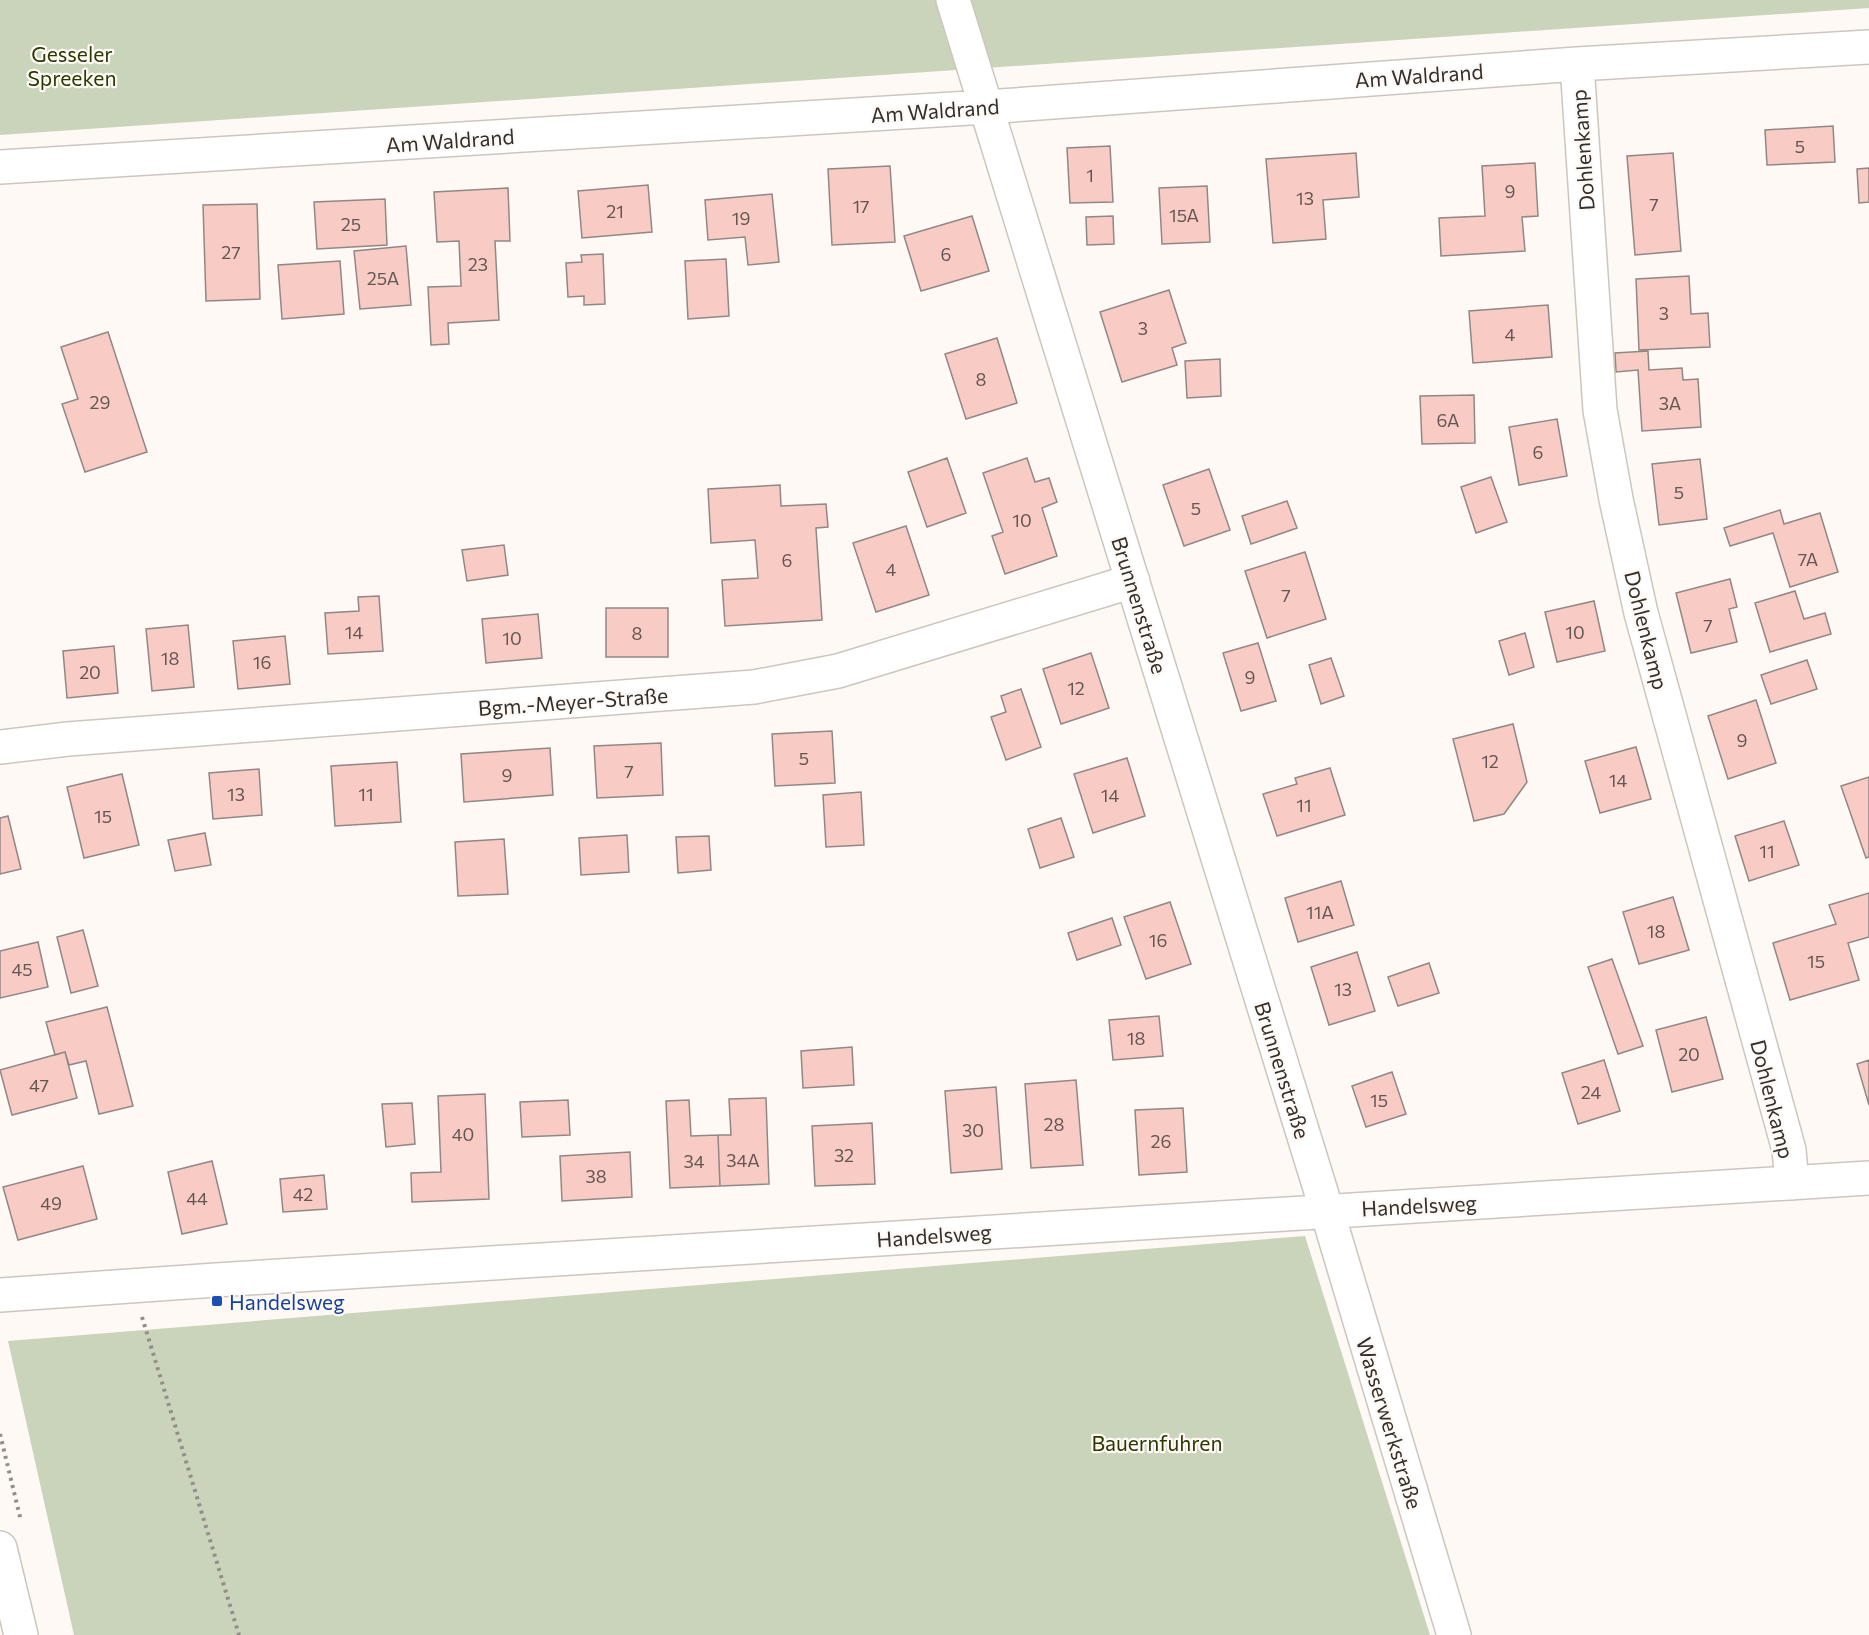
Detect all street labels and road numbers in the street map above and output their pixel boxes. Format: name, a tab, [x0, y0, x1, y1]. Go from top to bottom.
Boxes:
street label: Am Waldrand	[1354, 58, 1484, 92]
street label: Dohlenkamp	[1565, 88, 1599, 212]
street label: Am Waldrand	[870, 93, 1000, 127]
street label: Am Waldrand	[385, 123, 515, 157]
street label: Brunnenstraße	[1107, 533, 1173, 677]
street label: Dohlenkamp	[1620, 568, 1674, 692]
street label: Bgm.-Meyer-Straße	[477, 682, 669, 720]
street label: Brunnenstraße	[1250, 998, 1316, 1142]
street label: Dohlenkamp	[1746, 1037, 1800, 1161]
street label: Handelsweg	[1361, 1189, 1477, 1221]
street label: Handelsweg	[875, 1219, 993, 1251]
street label: Wasserwerkstraße	[1352, 1334, 1428, 1512]

